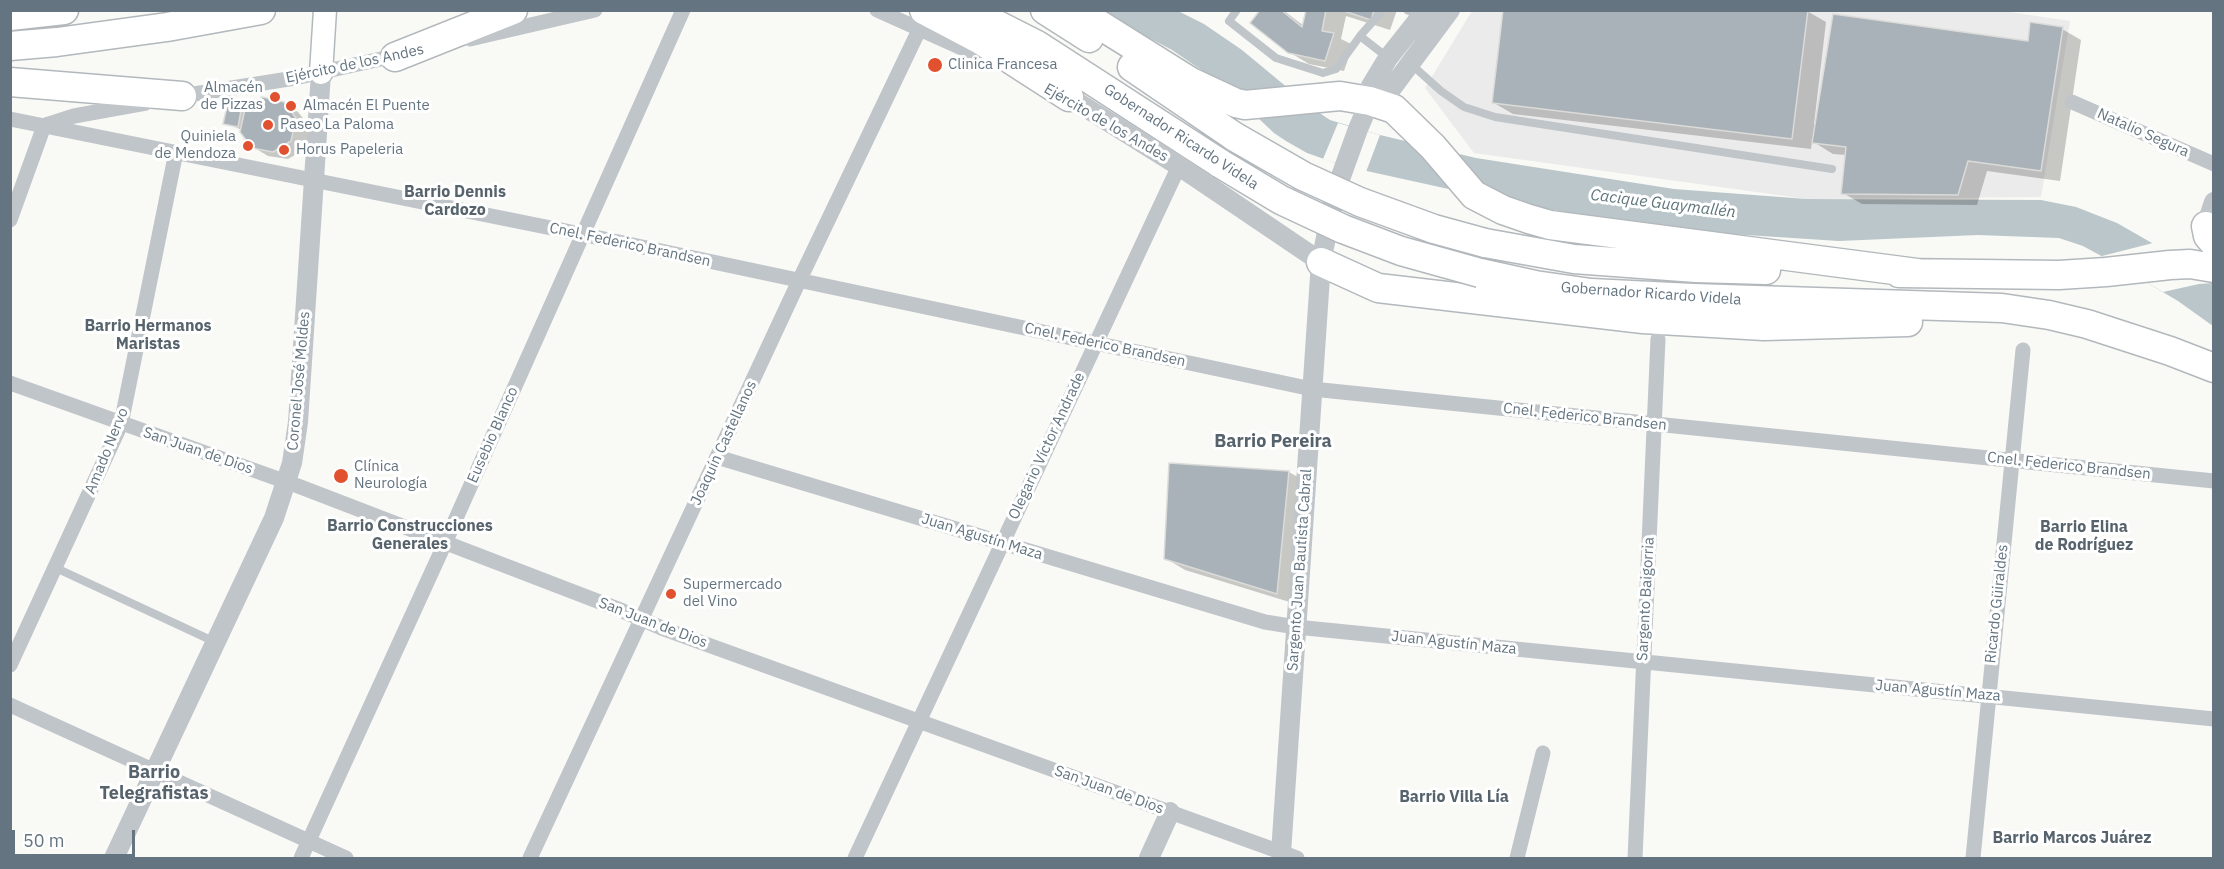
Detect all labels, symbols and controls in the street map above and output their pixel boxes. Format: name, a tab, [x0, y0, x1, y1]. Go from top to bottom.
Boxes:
street label: Ejército de los Andes	[284, 41, 426, 87]
marker: Clinica Francesa	[926, 56, 944, 74]
place label: Clinica Francesa	[948, 56, 1058, 74]
place label: Almacén de Pizzas	[200, 79, 263, 114]
street label: Ejército de los Andes	[1041, 80, 1171, 166]
street label: Gobernador Ricardo Videla	[1100, 80, 1262, 194]
marker: Almacén de Pizzas	[268, 90, 282, 104]
place label: Almacén El Puente	[303, 97, 430, 115]
marker: Almacén El Puente	[284, 99, 298, 113]
street label: Natalio Segura	[2094, 105, 2192, 161]
place label: Paseo La Paloma	[280, 116, 394, 134]
marker: Paseo La Paloma	[261, 118, 275, 132]
place label: Quiniela de Mendoza	[155, 128, 236, 163]
marker: Quiniela de Mendoza	[241, 139, 255, 153]
place label: Horus Papeleria	[296, 141, 403, 159]
marker: Horus Papeleria	[277, 143, 291, 157]
district label: Barrio Dennis Cardozo	[404, 182, 506, 220]
water label: Cacique Guaymallén	[1589, 186, 1737, 222]
street label: Cnel. Federico Brandsen	[548, 219, 712, 271]
street label: Gobernador Ricardo Videla	[1560, 279, 1742, 309]
street label: Coronel José Moldes	[284, 311, 314, 451]
district label: Barrio Hermanos Maristas	[84, 316, 212, 354]
street label: Cnel. Federico Brandsen	[1023, 319, 1187, 371]
street label: Olegario Víctor Andrade	[1005, 370, 1089, 522]
street label: Joaquín Castellanos	[687, 378, 761, 508]
street label: Eusebio Blanco	[464, 384, 522, 486]
street label: Cnel. Federico Brandsen	[1502, 399, 1668, 435]
street label: Amado Nervo	[82, 405, 132, 497]
street label: San Juan de Dios	[141, 424, 255, 478]
district label: Barrio Pereira	[1214, 431, 1332, 453]
street label: Cnel. Federico Brandsen	[1986, 448, 2152, 484]
place label: Clínica Neurología	[354, 458, 427, 493]
marker: Clínica Neurología	[332, 467, 350, 485]
street label: Sargento Juan Bautista Cabral	[1284, 468, 1316, 672]
street label: Juan Agustín Maza	[919, 510, 1045, 564]
district label: Barrio Construcciones Generales	[327, 516, 493, 554]
district label: Barrio Elina de Rodríguez	[2035, 517, 2133, 555]
street label: Sargento Baigorria	[1634, 537, 1658, 661]
street label: Ricardo Güiraldes	[1982, 544, 2012, 664]
place label: Supermercado del Vino	[683, 576, 782, 611]
marker: Supermercado del Vino	[664, 587, 678, 601]
street label: San Juan de Dios	[596, 594, 710, 652]
street label: Juan Agustín Maza	[1391, 627, 1517, 659]
street label: Juan Agustín Maza	[1875, 677, 2001, 705]
district label: Barrio Telegrafistas	[99, 762, 209, 804]
street label: San Juan de Dios	[1052, 762, 1166, 818]
district label: Barrio Villa Lía	[1399, 787, 1509, 807]
scale bar	[15, 818, 138, 856]
district label: Barrio Marcos Juárez	[1993, 828, 2151, 848]
text: 50 m	[23, 829, 65, 852]

